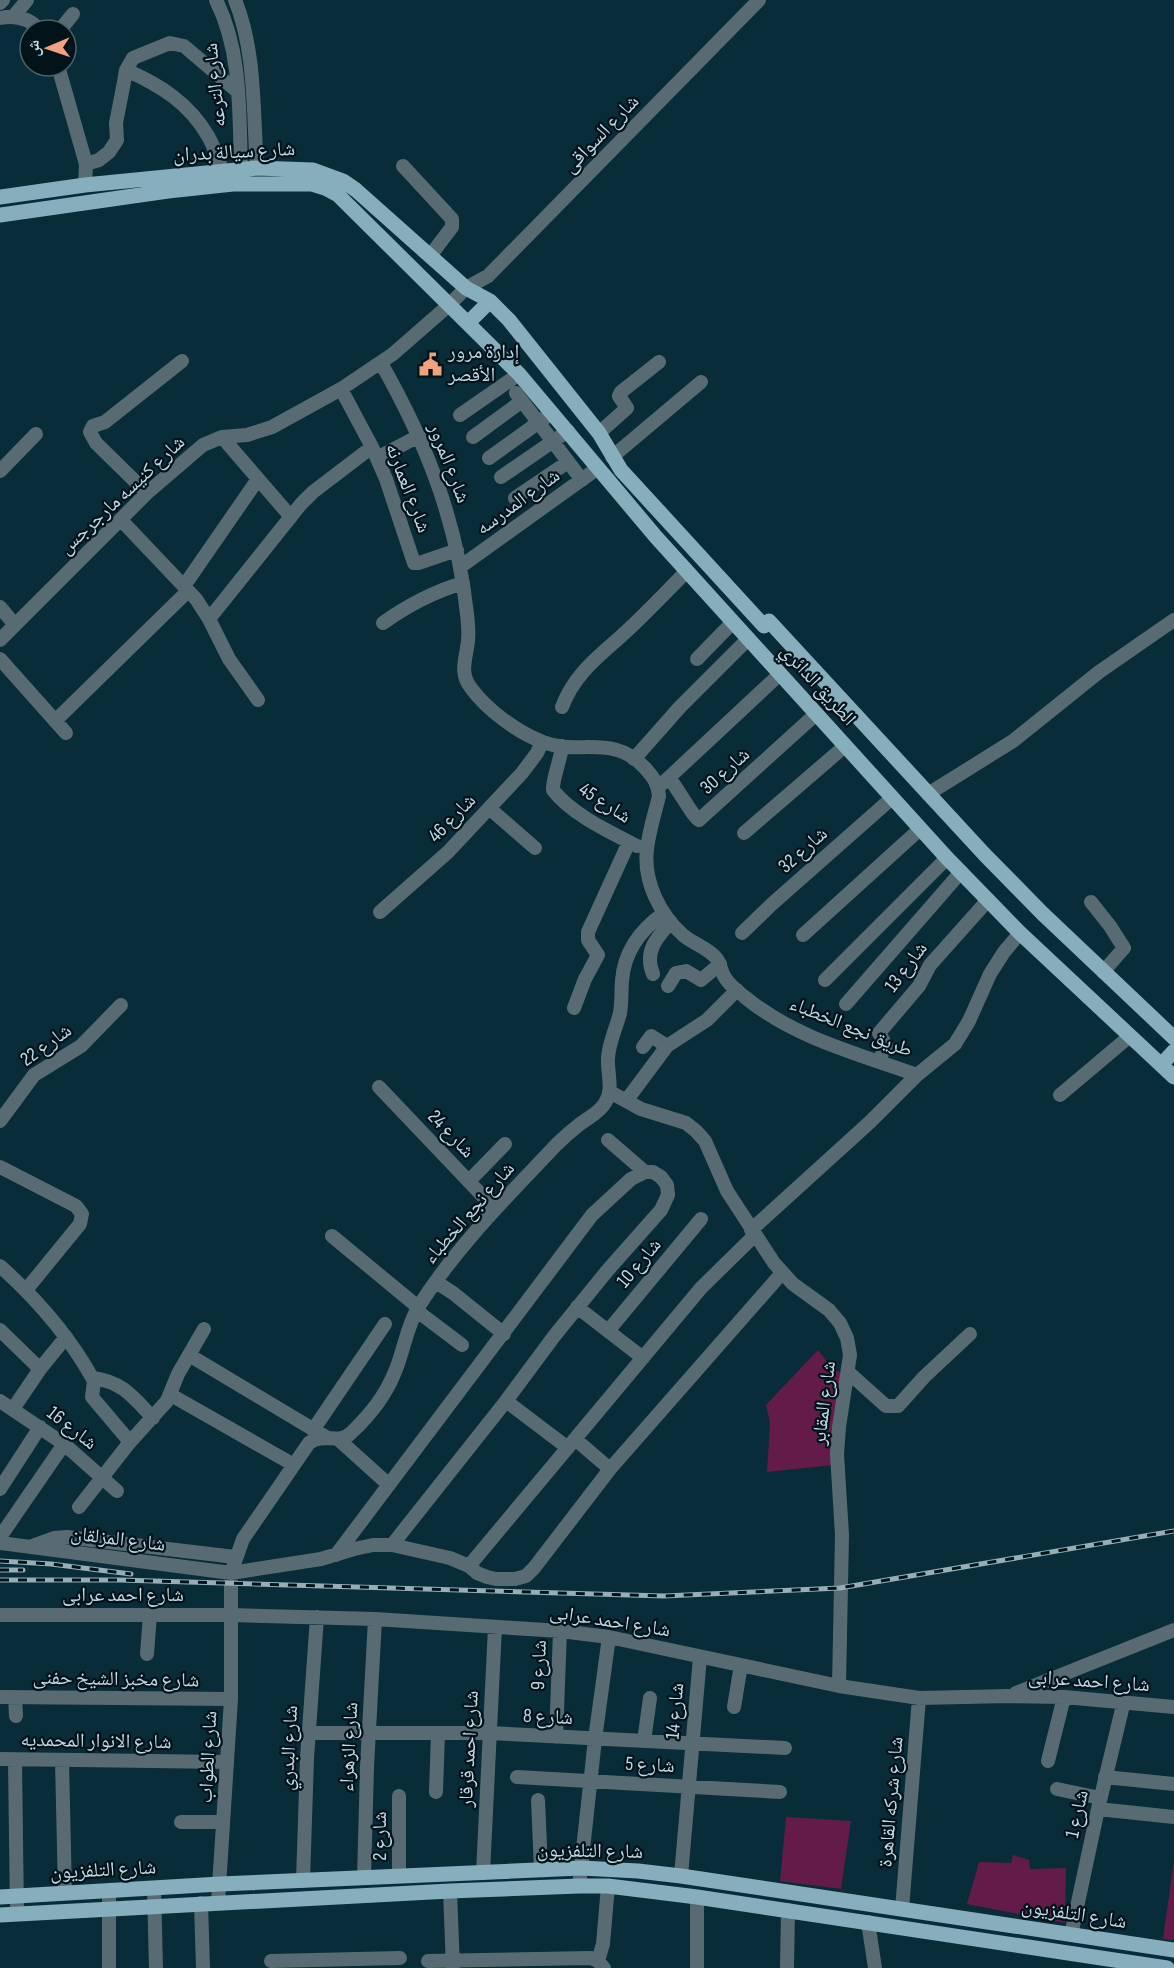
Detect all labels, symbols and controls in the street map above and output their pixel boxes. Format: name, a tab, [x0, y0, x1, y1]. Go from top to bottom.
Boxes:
north arrow	[18, 18, 78, 78]
text: ش	[25, 40, 44, 57]
street label: شارع الترعه	[199, 42, 231, 128]
street label: شارع السواقى	[558, 90, 644, 178]
street label: شارع سيالة بدران	[172, 137, 296, 167]
place label: إدارة مرور الأقصر	[447, 340, 519, 387]
public building icon: إدارة مرور الأقصر	[417, 351, 443, 377]
street label: شارع المرور	[422, 419, 475, 506]
street label: شارع كنيسه مارجرجس	[54, 430, 190, 560]
street label: شارع العمارنه	[380, 440, 436, 536]
street label: شارع المدرسه	[471, 464, 565, 540]
street label: الطريق الدائري	[773, 639, 861, 733]
street label: شارع 30	[695, 743, 755, 799]
street label: شارع 45	[574, 777, 636, 829]
street label: شارع 46	[423, 789, 481, 847]
street label: شارع 32	[773, 822, 833, 878]
street label: شارع 13	[879, 937, 933, 997]
street label: طريق نجع الخطباء	[786, 991, 916, 1063]
street label: شارع 22	[16, 1018, 76, 1072]
street label: شارع 24	[422, 1105, 480, 1163]
street label: شارع نجع الخطباء	[418, 1157, 520, 1269]
street label: شارع 10	[611, 1233, 667, 1293]
street label: شارع المقابر	[807, 1359, 841, 1448]
street label: شارع 16	[42, 1401, 102, 1455]
street label: شارع المزلقان	[69, 1521, 167, 1557]
street label: شارع احمد عرابى	[62, 1583, 184, 1607]
street label: شارع احمد عرابى	[548, 1600, 672, 1642]
street label: شارع 9	[526, 1640, 552, 1690]
street label: شارع احمد عرابى	[1027, 1665, 1151, 1697]
street label: شارع مخبز الشيخ حفنى	[32, 1666, 200, 1692]
street label: شارع 14	[661, 1682, 689, 1740]
street label: شارع احمد قرقار	[454, 1690, 484, 1809]
street label: شارع الزهراء	[335, 1701, 363, 1793]
street label: شارع 8	[522, 1704, 574, 1730]
street label: شارع البدري	[275, 1705, 306, 1792]
street label: شارع الطواب	[194, 1710, 222, 1804]
street label: شارع الانوار المحمديه	[20, 1728, 172, 1754]
street label: شارع شركه القاهرة	[873, 1736, 909, 1868]
street label: شارع 5	[625, 1752, 675, 1778]
street label: شارع 1	[1060, 1788, 1094, 1840]
street label: شارع 2	[368, 1811, 392, 1861]
street label: شارع التلفزيون	[537, 1838, 643, 1864]
street label: شارع التلفزيون	[49, 1855, 157, 1885]
street label: شارع التلفزيون	[1020, 1894, 1128, 1934]

